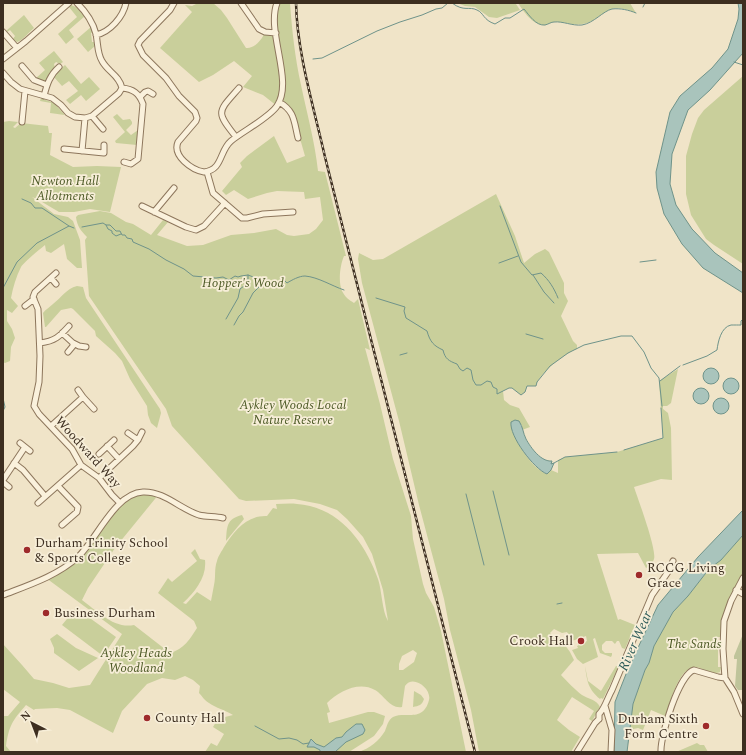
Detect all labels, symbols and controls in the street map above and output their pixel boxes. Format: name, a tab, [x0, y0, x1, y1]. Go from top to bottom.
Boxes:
park label: Newton Hall Allotments	[31, 171, 99, 206]
park label: Hopper's Wood	[202, 273, 284, 293]
park label: Aykley Woods Local Nature Reserve	[239, 395, 347, 430]
street label: Woodward Way	[50, 412, 126, 493]
place label: Durham Trinity School & Sports College	[35, 533, 168, 568]
marker: Durham Trinity School & Sports College	[22, 545, 32, 555]
place label: RCCG Living Grace	[647, 558, 725, 593]
marker: RCCG Living Grace	[634, 570, 644, 580]
place label: Business Durham	[54, 603, 155, 623]
water label: River Wear	[612, 607, 658, 674]
marker: Business Durham	[41, 608, 51, 618]
place label: Crook Hall	[509, 631, 573, 651]
park label: The Sands	[667, 634, 722, 654]
marker: Crook Hall	[576, 636, 586, 646]
park label: Aykley Heads Woodland	[99, 643, 172, 678]
north arrow	[12, 703, 52, 743]
text: N	[17, 707, 35, 725]
place label: County Hall	[155, 708, 225, 728]
place label: Durham Sixth Form Centre	[618, 709, 698, 744]
marker: County Hall	[142, 713, 152, 723]
marker: Durham Sixth Form Centre	[701, 721, 711, 731]

